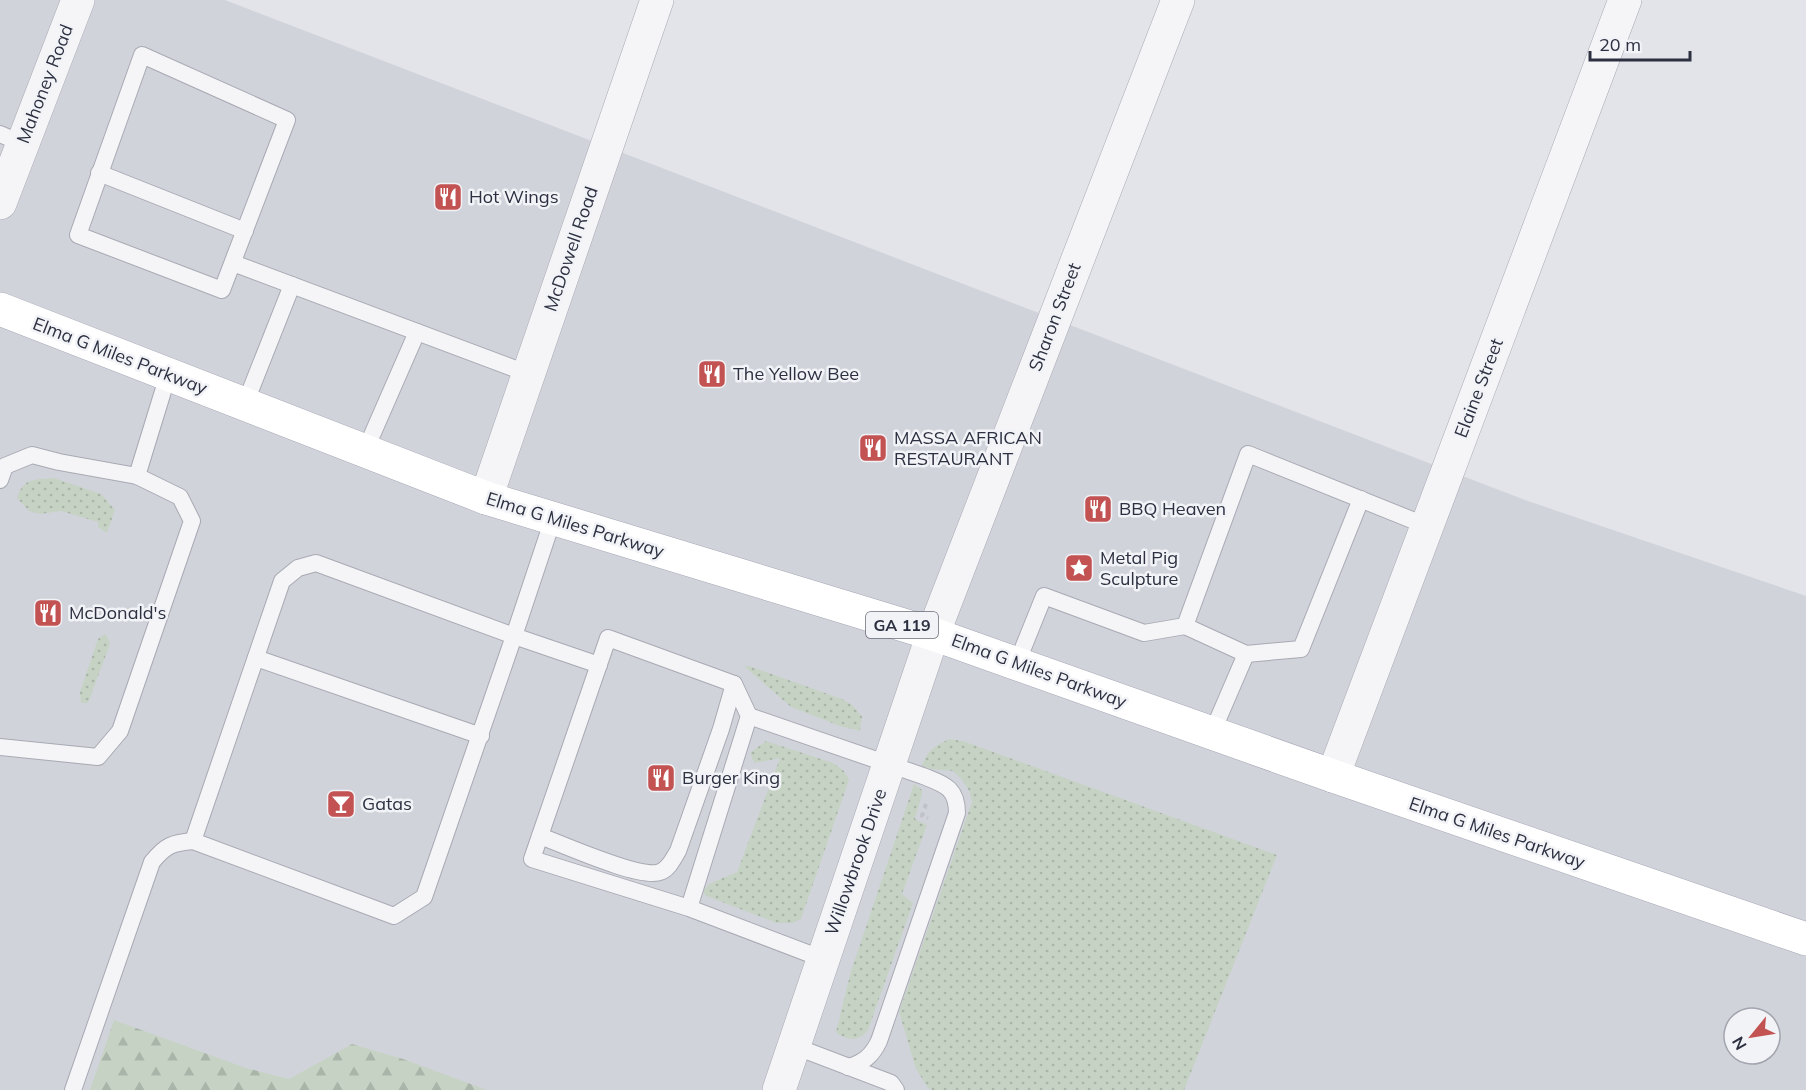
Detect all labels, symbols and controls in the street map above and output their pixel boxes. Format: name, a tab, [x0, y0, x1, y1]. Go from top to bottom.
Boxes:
street label: Mahoney Road	[11, 21, 78, 147]
scale bar	[1590, 24, 1690, 62]
text: 20 m	[1599, 33, 1641, 56]
restaurant icon: Hot Wings	[432, 181, 464, 213]
street label: McDowell Road	[538, 183, 603, 314]
place label: Hot Wings	[469, 185, 559, 208]
street label: Sharon Street	[1023, 259, 1086, 374]
street label: Elma G Miles Parkway	[30, 312, 211, 400]
street label: Elaine Street	[1449, 335, 1508, 441]
restaurant icon: The Yellow Bee	[696, 358, 728, 390]
place label: The Yellow Bee	[733, 362, 859, 385]
place label: MASSA AFRICAN RESTAURANT	[894, 426, 1042, 470]
restaurant icon: MASSA AFRICAN RESTAURANT	[857, 432, 889, 464]
street label: Elma G Miles Parkway	[483, 487, 667, 563]
restaurant icon: BBQ Heaven	[1082, 493, 1114, 525]
place label: BBQ Heaven	[1119, 497, 1226, 520]
place label: Metal Pig Sculpture	[1100, 546, 1178, 590]
place icon: Metal Pig Sculpture	[1063, 552, 1095, 584]
restaurant icon: McDonald's	[32, 597, 64, 629]
place label: McDonald's	[69, 601, 166, 624]
road number: GA 119	[866, 612, 938, 638]
street label: Elma G Miles Parkway	[948, 628, 1130, 713]
restaurant icon: Burger King	[645, 762, 677, 794]
place label: Burger King	[682, 766, 780, 789]
street label: Willowbrook Drive	[820, 785, 891, 938]
bar icon: Gatas	[325, 788, 357, 820]
place label: Gatas	[362, 792, 412, 815]
street label: Elma G Miles Parkway	[1406, 792, 1589, 874]
north arrow	[1722, 1006, 1782, 1066]
text: N	[1727, 1033, 1751, 1054]

